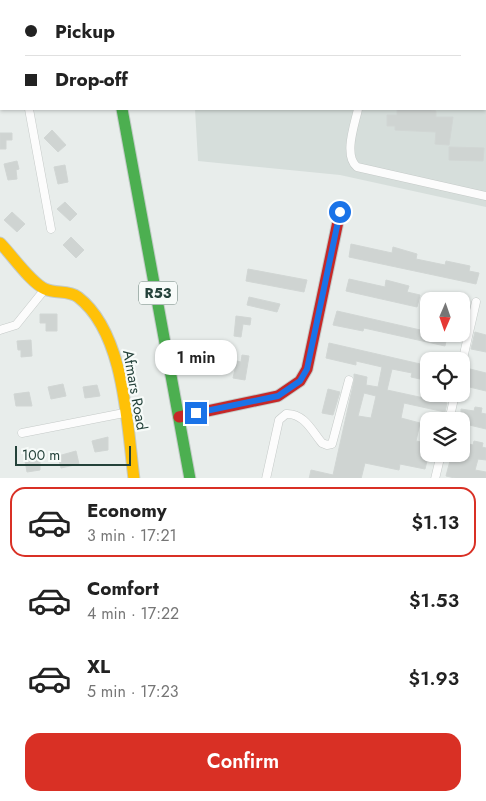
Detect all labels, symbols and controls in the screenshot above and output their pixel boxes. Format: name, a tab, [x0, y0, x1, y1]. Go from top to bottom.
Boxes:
text: Pickup	[55, 18, 115, 45]
text: Drop-off	[55, 66, 128, 93]
route start	[329, 201, 351, 223]
road number: R53	[139, 282, 177, 304]
north arrow	[420, 292, 470, 342]
map controls	[420, 292, 470, 462]
callout: 1 min	[155, 340, 237, 376]
text: 1 min	[177, 346, 215, 369]
street label: Afmars Road	[117, 348, 153, 432]
button: locate	[420, 352, 470, 402]
route end	[185, 402, 207, 424]
button: layers	[420, 412, 470, 462]
scale bar	[15, 443, 131, 467]
text: 100 m	[22, 445, 60, 465]
text: Economy	[87, 497, 167, 524]
icon: car	[27, 500, 72, 545]
text: $1.13	[411, 509, 459, 536]
text: 3 min · 17:21	[87, 524, 177, 547]
text: Comfort	[87, 575, 159, 602]
icon: car	[27, 578, 72, 623]
text: $1.53	[409, 587, 459, 614]
text: 4 min · 17:22	[87, 602, 179, 625]
text: XL	[87, 653, 110, 680]
icon: car	[27, 656, 72, 701]
text: $1.93	[409, 665, 459, 692]
text: 5 min · 17:23	[87, 680, 179, 703]
button: Confirm	[25, 733, 461, 791]

